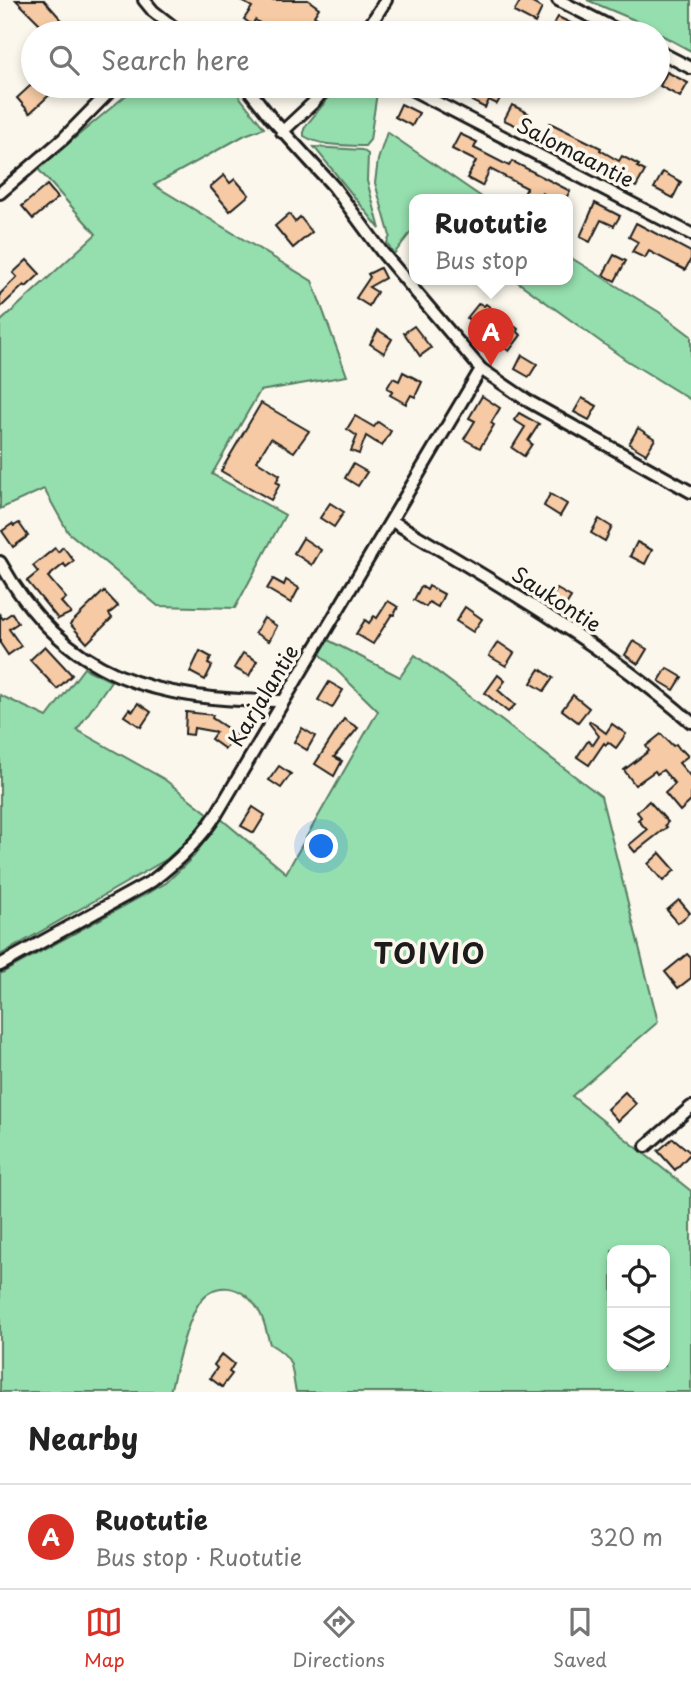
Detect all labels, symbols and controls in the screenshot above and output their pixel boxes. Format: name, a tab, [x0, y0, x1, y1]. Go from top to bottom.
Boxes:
search box	[21, 21, 670, 98]
text: Search here	[101, 40, 250, 79]
icon: search	[45, 41, 83, 79]
street label: Salomaantie	[512, 108, 640, 195]
popup	[409, 194, 573, 285]
text: Ruotutie	[435, 203, 547, 242]
text: Bus stop	[435, 242, 528, 277]
pin: A	[468, 308, 514, 366]
street label: Saukontie	[506, 557, 608, 639]
street label: Karjalantie	[219, 638, 305, 752]
your location	[304, 829, 338, 863]
district label: TOIVIO	[374, 931, 486, 974]
map controls	[607, 1245, 670, 1371]
button: locate	[607, 1245, 670, 1308]
button: layers	[607, 1308, 670, 1371]
text: Nearby	[28, 1415, 138, 1460]
text: Ruotutie	[95, 1500, 208, 1539]
text: A	[42, 1519, 60, 1554]
text: 320 m	[589, 1519, 663, 1554]
text: Bus stop · Ruotutie	[95, 1539, 302, 1574]
tab: Map	[84, 1603, 125, 1673]
tab: Directions	[293, 1603, 385, 1673]
tab: Saved	[553, 1603, 607, 1673]

